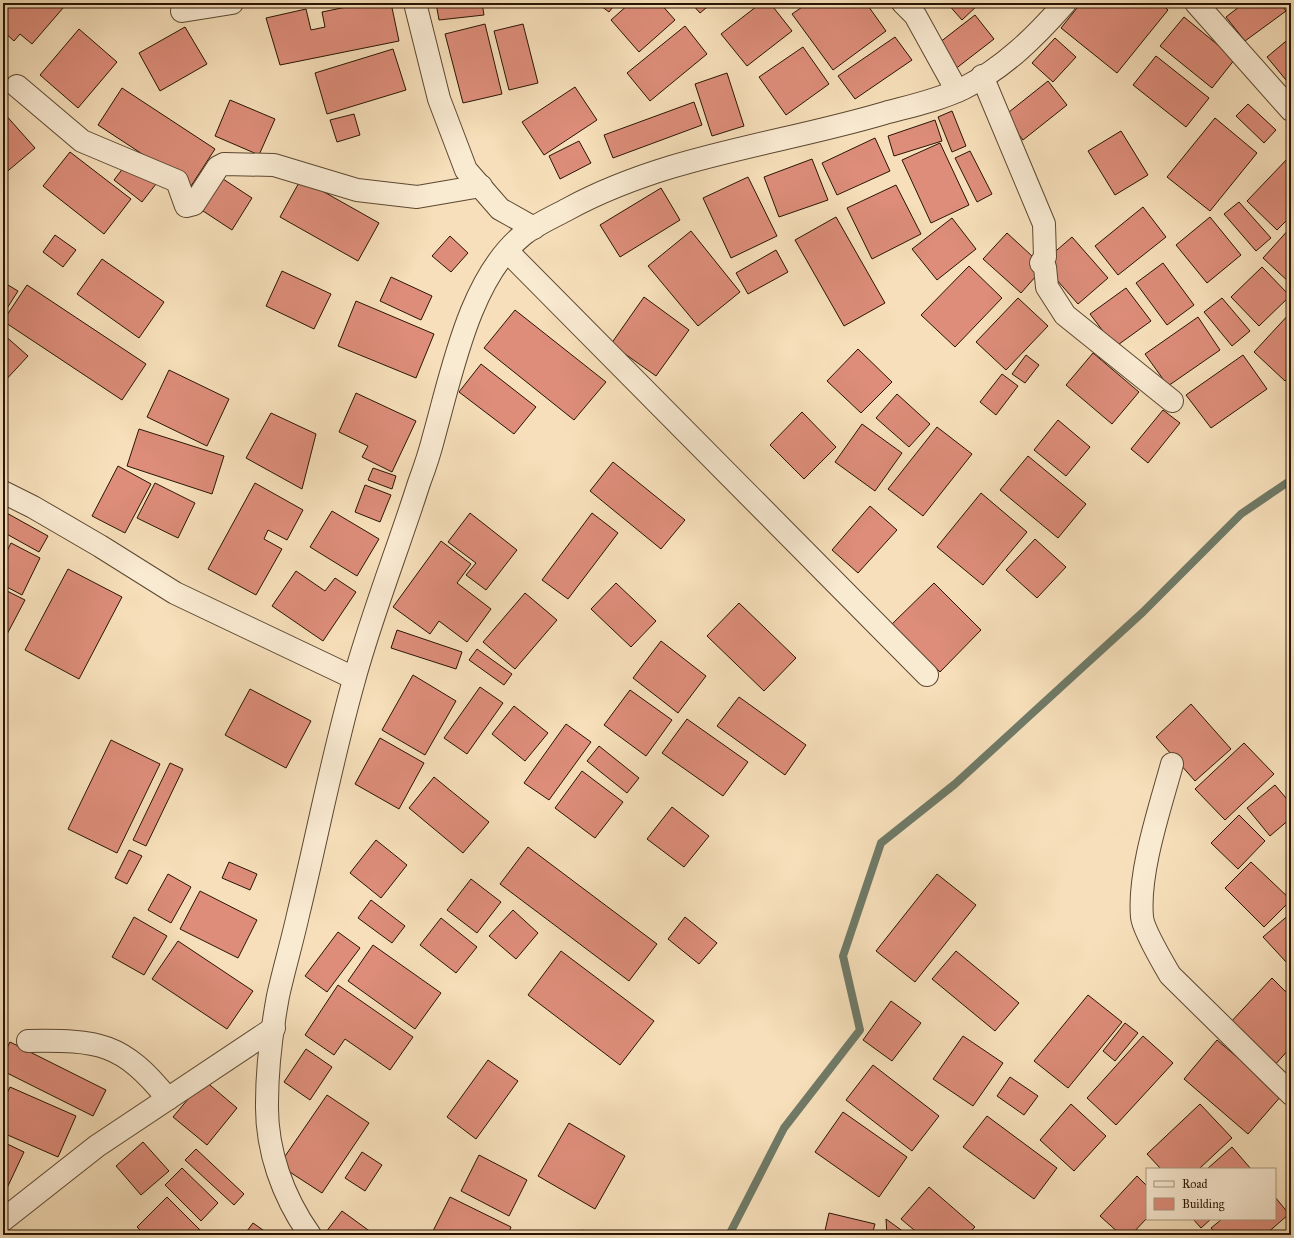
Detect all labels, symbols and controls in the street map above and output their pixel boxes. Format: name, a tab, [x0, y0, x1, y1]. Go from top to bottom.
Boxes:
legend	[1146, 1168, 1276, 1220]
text: Road	[1182, 1177, 1208, 1191]
text: Building	[1182, 1197, 1225, 1212]

